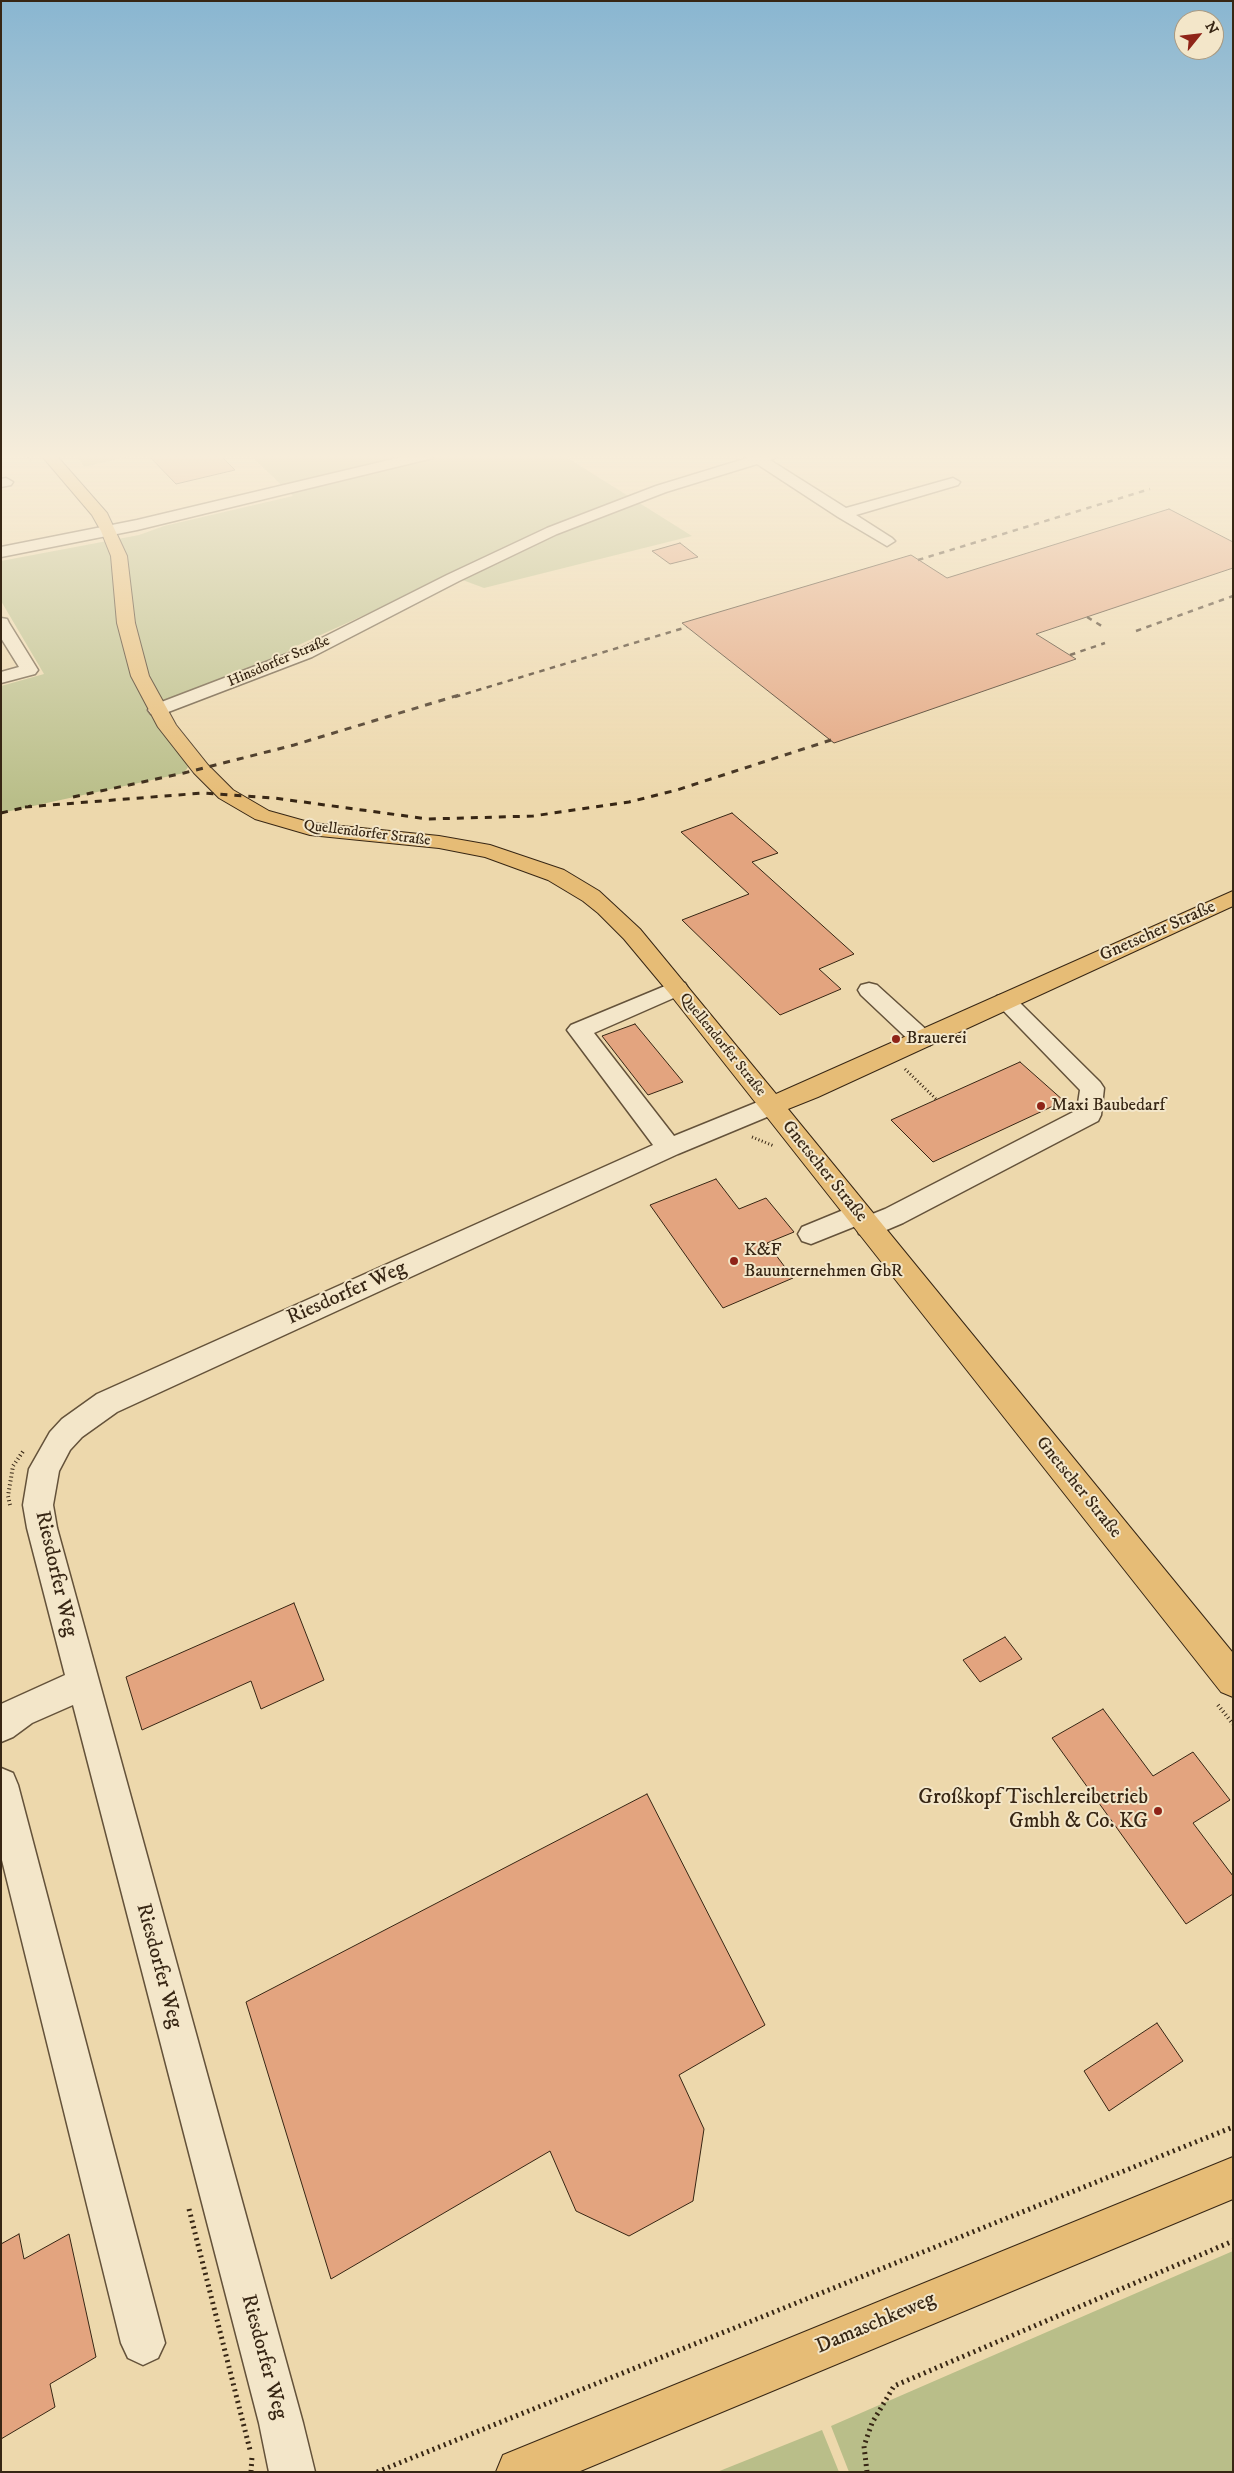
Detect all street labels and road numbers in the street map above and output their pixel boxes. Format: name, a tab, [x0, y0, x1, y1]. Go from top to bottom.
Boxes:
street label: Hinsdorfer Straße	[225, 632, 333, 692]
street label: Quellendorfer Straße	[303, 817, 431, 851]
street label: Gnetscher Straße	[1097, 897, 1219, 967]
street label: Quellendorfer Straße	[675, 990, 769, 1100]
street label: Gnetscher Straße	[777, 1117, 871, 1227]
street label: Riesdorfer Weg	[283, 1256, 411, 1332]
street label: Gnetscher Straße	[1031, 1433, 1125, 1543]
street label: Riesdorfer Weg	[28, 1509, 82, 1639]
street label: Riesdorfer Weg	[129, 1901, 187, 2031]
street label: Damaschkeweg	[812, 2287, 940, 2361]
street label: Riesdorfer Weg	[234, 2292, 292, 2422]

